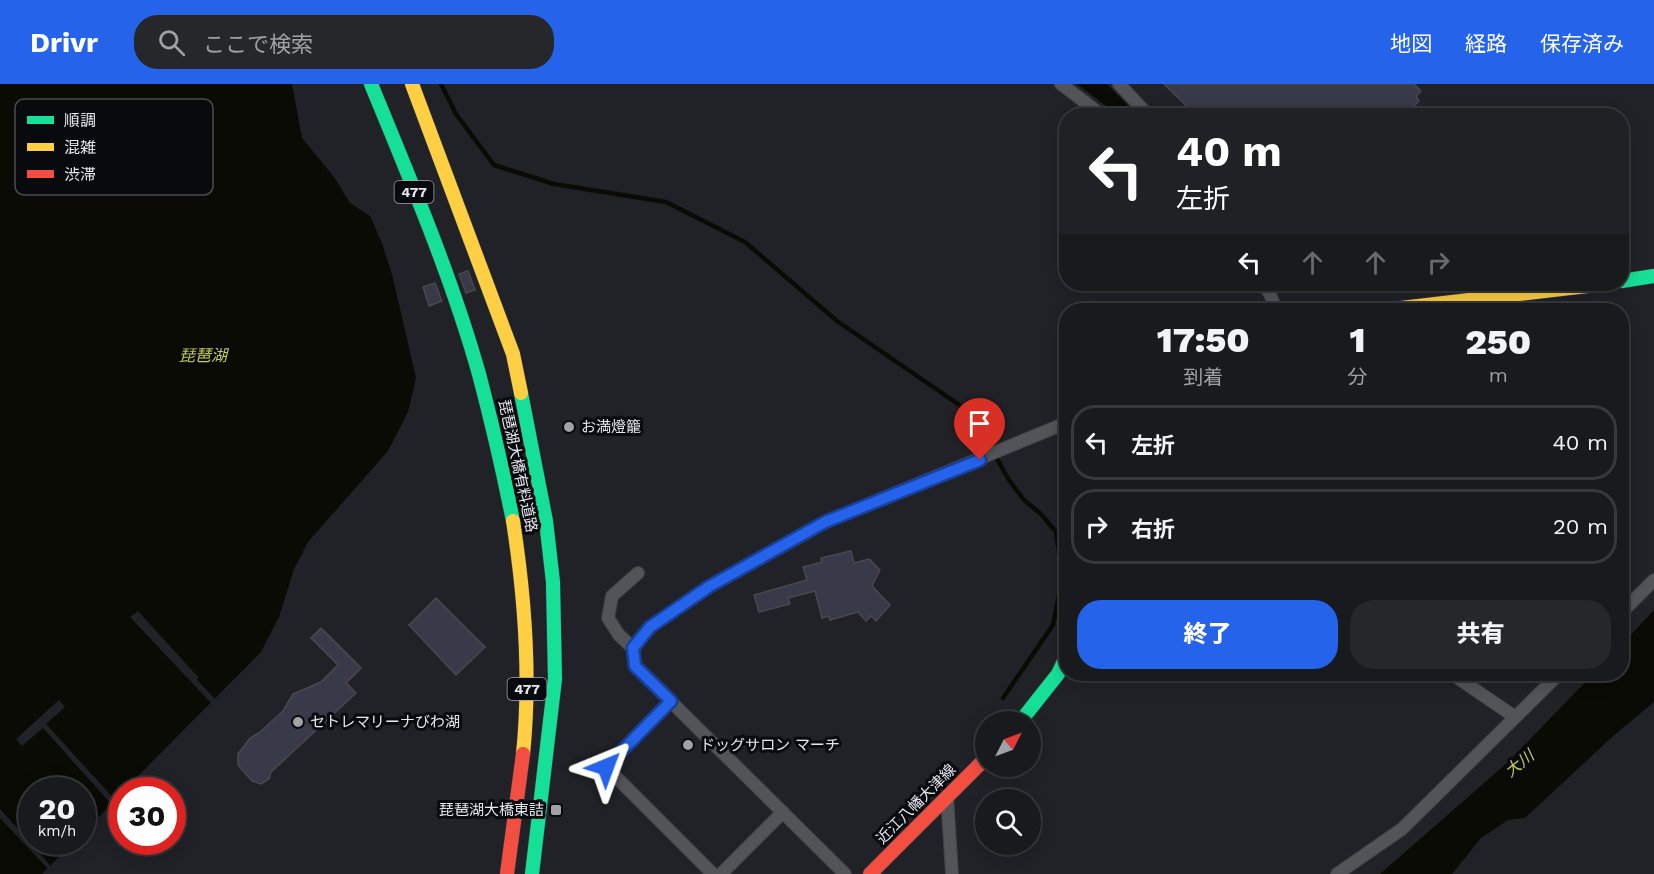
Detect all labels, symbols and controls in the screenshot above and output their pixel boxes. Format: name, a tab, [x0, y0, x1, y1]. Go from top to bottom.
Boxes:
search box	[134, 15, 554, 69]
text: Drivr	[30, 26, 98, 59]
icon: search	[155, 26, 188, 59]
text: 地図	[1390, 31, 1432, 56]
text: 経路	[1465, 31, 1507, 56]
text: 保存済み	[1540, 31, 1624, 56]
text: ここで検索	[203, 32, 313, 57]
legend	[15, 99, 213, 195]
text: 順調	[64, 111, 96, 130]
text: 40 m	[1176, 127, 1282, 176]
icon: left	[1077, 132, 1155, 210]
text: 混雑	[64, 138, 96, 157]
text: 渋滞	[64, 165, 96, 184]
road number: 477	[394, 181, 434, 203]
text: 左折	[1176, 183, 1230, 215]
icon: left	[1233, 246, 1266, 279]
icon: ahead	[1296, 246, 1329, 279]
icon: ahead	[1359, 246, 1392, 279]
icon: right	[1422, 246, 1455, 279]
text: 17:50	[1157, 319, 1250, 361]
text: 1	[1349, 319, 1366, 361]
text: 250	[1465, 321, 1531, 363]
water label: 琵琶湖	[179, 346, 230, 365]
text: m	[1489, 363, 1508, 387]
text: 到着	[1183, 365, 1223, 389]
text: 分	[1347, 365, 1367, 389]
street label: 琵琶湖大橋有料道路	[495, 398, 541, 534]
pin	[954, 398, 1005, 460]
icon: arrive	[963, 407, 996, 440]
place label: お満燈籠	[581, 418, 641, 436]
marker: お満燈籠	[562, 420, 576, 434]
icon: left	[1080, 426, 1113, 459]
text: 40 m	[1552, 430, 1608, 455]
text: 左折	[1131, 433, 1175, 458]
icon: right	[1080, 510, 1113, 543]
text: 20 m	[1553, 514, 1608, 539]
text: 右折	[1131, 517, 1175, 542]
button: 終了	[1077, 600, 1338, 669]
button: 共有	[1350, 600, 1611, 669]
road number: 477	[508, 678, 546, 700]
north arrow	[975, 711, 1041, 777]
map controls	[975, 711, 1041, 855]
place label: セトレマリーナびわ湖	[310, 713, 460, 731]
marker: セトレマリーナびわ湖	[291, 715, 305, 729]
position arrow	[574, 735, 638, 799]
place label: ドッグサロン マーチ	[700, 736, 840, 754]
marker: ドッグサロン マーチ	[681, 738, 695, 752]
water label: 大川	[1501, 745, 1539, 781]
street label: 近江八幡大津線	[873, 761, 959, 847]
speed limit sign: 30	[108, 777, 186, 855]
button: search	[975, 789, 1041, 855]
text: 20	[38, 791, 76, 826]
place label: 琵琶湖大橋東詰	[439, 801, 544, 819]
marker: 琵琶湖大橋東詰	[549, 803, 563, 817]
text: km/h	[38, 822, 76, 840]

